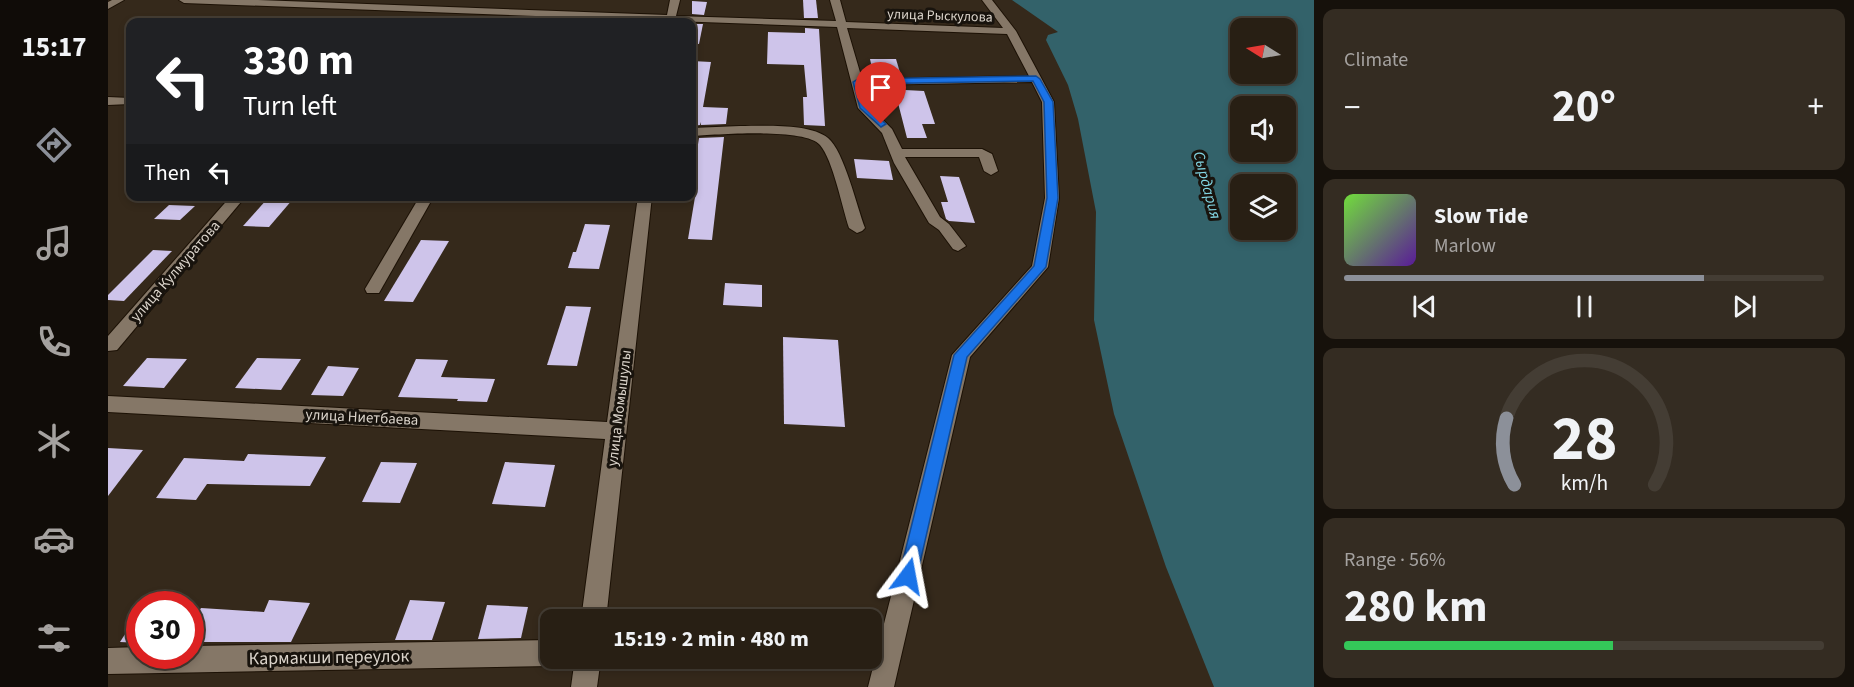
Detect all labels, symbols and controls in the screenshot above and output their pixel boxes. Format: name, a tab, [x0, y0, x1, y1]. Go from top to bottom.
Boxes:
street label: улица Рыскулова	[887, 4, 993, 28]
north arrow	[1230, 18, 1296, 84]
map controls	[1230, 18, 1296, 240]
text: 15:17	[21, 28, 87, 67]
text: 330 m	[243, 31, 354, 91]
icon: left	[144, 42, 222, 120]
text: Climate	[1344, 46, 1408, 74]
pin	[855, 62, 906, 124]
icon: arrive	[864, 71, 897, 104]
text: 20°	[1552, 75, 1616, 139]
text: −	[1344, 84, 1360, 131]
text: +	[1808, 84, 1824, 131]
text: Turn left	[243, 87, 337, 126]
button: sound	[1230, 96, 1296, 162]
icon: directions	[33, 124, 75, 166]
water label: Сырдария	[1187, 149, 1227, 222]
icon: left	[203, 156, 236, 189]
text: Then	[144, 157, 191, 189]
button: layers	[1230, 174, 1296, 240]
text: Slow Tide	[1434, 200, 1528, 232]
street label: улица Кулмуратова	[126, 216, 225, 326]
icon: music	[33, 222, 75, 264]
text: Marlow	[1434, 232, 1496, 260]
icon: previous	[1408, 290, 1441, 323]
icon: pause	[1568, 290, 1601, 323]
icon: next	[1728, 290, 1761, 323]
icon: phone	[33, 321, 75, 363]
street label: улица Момышулы	[602, 349, 637, 467]
text: 28	[1551, 395, 1617, 484]
street label: улица Ниетбаева	[305, 404, 419, 431]
icon: climate	[33, 420, 75, 462]
text: km/h	[1560, 469, 1608, 500]
icon: car	[33, 518, 75, 560]
position arrow	[876, 544, 940, 608]
text: Range · 56%	[1344, 546, 1445, 574]
text: 280 km	[1344, 575, 1488, 639]
speed limit sign: 30	[126, 591, 204, 669]
icon: filters	[33, 617, 75, 659]
text: 15:19 · 2 min · 480 m	[613, 623, 809, 655]
street label: Кармакши переулок	[249, 644, 410, 671]

